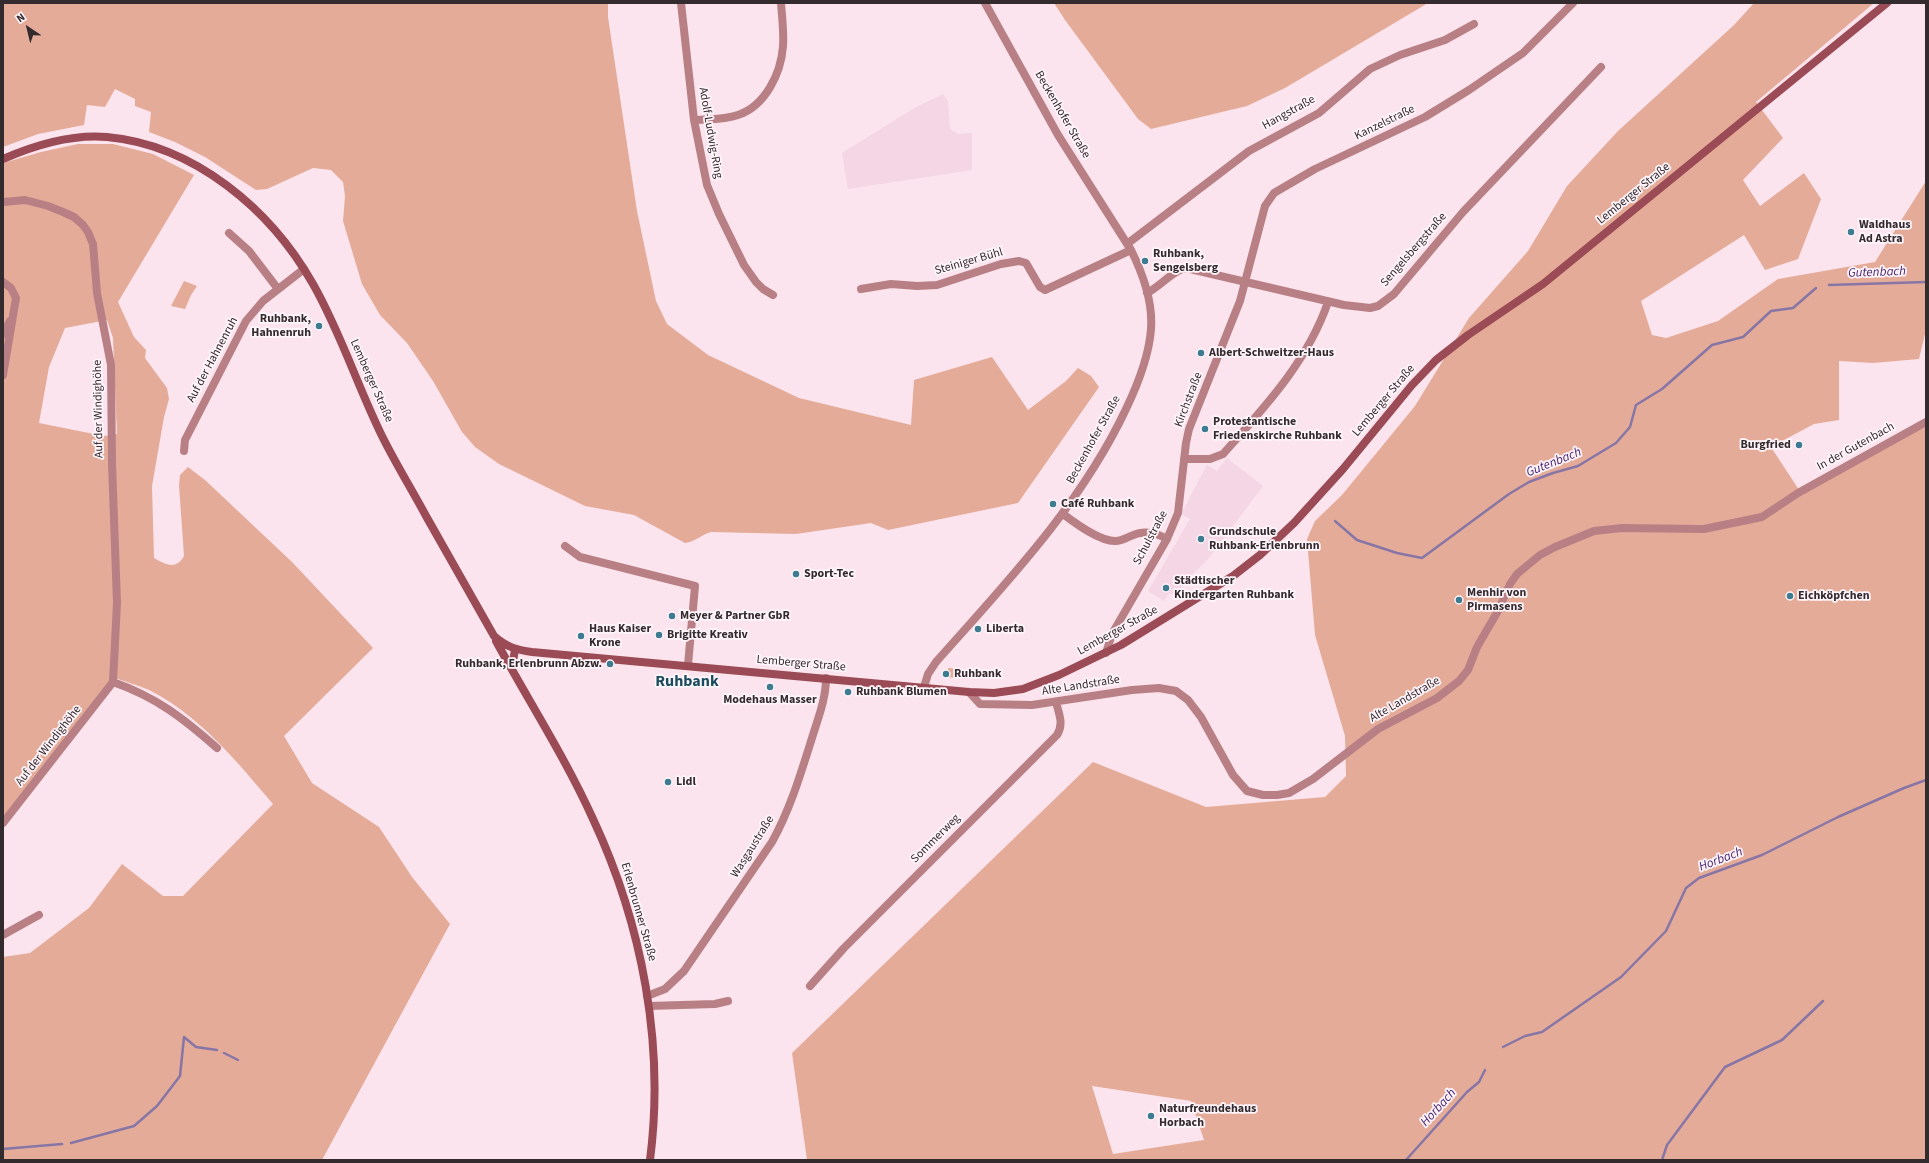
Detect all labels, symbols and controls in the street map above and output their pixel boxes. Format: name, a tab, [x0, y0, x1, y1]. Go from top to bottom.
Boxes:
north arrow	[8, 8, 48, 48]
text: N	[14, 10, 28, 26]
street label: Beckenhofer Straße	[1031, 69, 1093, 161]
street label: Adolf-Ludwig-Ring	[695, 86, 725, 180]
street label: Hangstraße	[1260, 93, 1318, 133]
street label: Kanzelstraße	[1353, 102, 1417, 144]
street label: Lemberger Straße	[1595, 160, 1673, 228]
street label: Sengelsbergstraße	[1378, 210, 1450, 290]
place label: Waldhaus Ad Astra	[1859, 218, 1911, 246]
marker: Waldhaus Ad Astra	[1846, 227, 1856, 237]
street label: Steiniger Bühl	[933, 245, 1005, 279]
place label: Ruhbank, Sengelsberg	[1153, 247, 1218, 275]
marker: Ruhbank, Sengelsberg	[1140, 256, 1150, 266]
water label: Gutenbach	[1848, 264, 1906, 282]
place label: Ruhbank, Hahnenruh	[251, 312, 311, 340]
street label: Auf der Hahnenruh	[184, 315, 242, 405]
marker: Ruhbank, Hahnenruh	[314, 321, 324, 331]
street label: Lemberger Straße	[346, 337, 396, 425]
place label: Albert-Schweitzer-Haus	[1209, 346, 1334, 360]
marker: Albert-Schweitzer-Haus	[1196, 348, 1206, 358]
street label: Auf der Windighöhe	[91, 360, 107, 458]
street label: Lemberger Straße	[1350, 362, 1418, 440]
street label: Kirchstraße	[1172, 371, 1206, 429]
street label: Beckenhofer Straße	[1064, 393, 1124, 487]
place label: Protestantische Friedenskirche Ruhbank	[1213, 415, 1342, 443]
street label: In der Gutenbach	[1815, 420, 1897, 474]
marker: Protestantische Friedenskirche Ruhbank	[1200, 424, 1210, 434]
place label: Burgfried	[1741, 438, 1791, 452]
marker: Burgfried	[1794, 440, 1804, 450]
water label: Gutenbach	[1524, 445, 1584, 481]
place label: Café Ruhbank	[1061, 497, 1134, 511]
marker: Café Ruhbank	[1048, 499, 1058, 509]
street label: Schulstraße	[1131, 508, 1171, 568]
place label: Grundschule Ruhbank-Erlenbrunn	[1209, 525, 1320, 553]
marker: Grundschule Ruhbank-Erlenbrunn	[1196, 534, 1206, 544]
place label: Sport-Tec	[804, 567, 854, 581]
marker: Sport-Tec	[791, 569, 801, 579]
place label: Städtischer Kindergarten Ruhbank	[1174, 574, 1294, 602]
marker: Städtischer Kindergarten Ruhbank	[1161, 583, 1171, 593]
place label: Menhir von Pirmasens	[1467, 586, 1526, 614]
place label: Eichköpfchen	[1798, 589, 1870, 603]
marker: Eichköpfchen	[1785, 591, 1795, 601]
marker: Menhir von Pirmasens	[1454, 595, 1464, 605]
street label: Lemberger Straße	[1075, 603, 1161, 659]
place label: Meyer & Partner GbR	[680, 609, 790, 623]
marker: Meyer & Partner GbR	[667, 611, 677, 621]
place label: Haus Kaiser Krone	[589, 622, 651, 650]
place label: Liberta	[986, 622, 1024, 636]
marker: Liberta	[973, 624, 983, 634]
place label: Brigitte Kreativ	[667, 628, 748, 642]
marker: Brigitte Kreativ	[654, 630, 664, 640]
marker: Haus Kaiser Krone	[576, 631, 586, 641]
street label: Lemberger Straße	[756, 653, 846, 675]
place label: Ruhbank, Erlenbrunn Abzw.	[455, 657, 602, 671]
marker: Ruhbank, Erlenbrunn Abzw.	[605, 659, 615, 669]
place label: Ruhbank	[954, 667, 1002, 681]
marker: Ruhbank	[941, 669, 951, 679]
district label: Ruhbank	[655, 672, 719, 692]
street label: Alte Landstraße	[1041, 673, 1121, 699]
street label: Alte Landstraße	[1367, 674, 1443, 726]
marker: Modehaus Masser	[765, 682, 775, 692]
place label: Ruhbank Blumen	[856, 685, 947, 699]
marker: Ruhbank Blumen	[843, 687, 853, 697]
place label: Modehaus Masser	[723, 693, 817, 707]
street label: Auf der Windighöhe	[13, 703, 85, 789]
place label: Lidl	[676, 775, 696, 789]
marker: Lidl	[663, 777, 673, 787]
street label: Sommerweg	[908, 811, 964, 867]
street label: Wasgaustraße	[728, 813, 778, 881]
water label: Horbach	[1697, 845, 1745, 875]
street label: Erlenbrunner Straße	[617, 861, 659, 963]
water label: Horbach	[1418, 1086, 1460, 1130]
place label: Naturfreundehaus Horbach	[1159, 1102, 1256, 1130]
marker: Naturfreundehaus Horbach	[1146, 1111, 1156, 1121]

